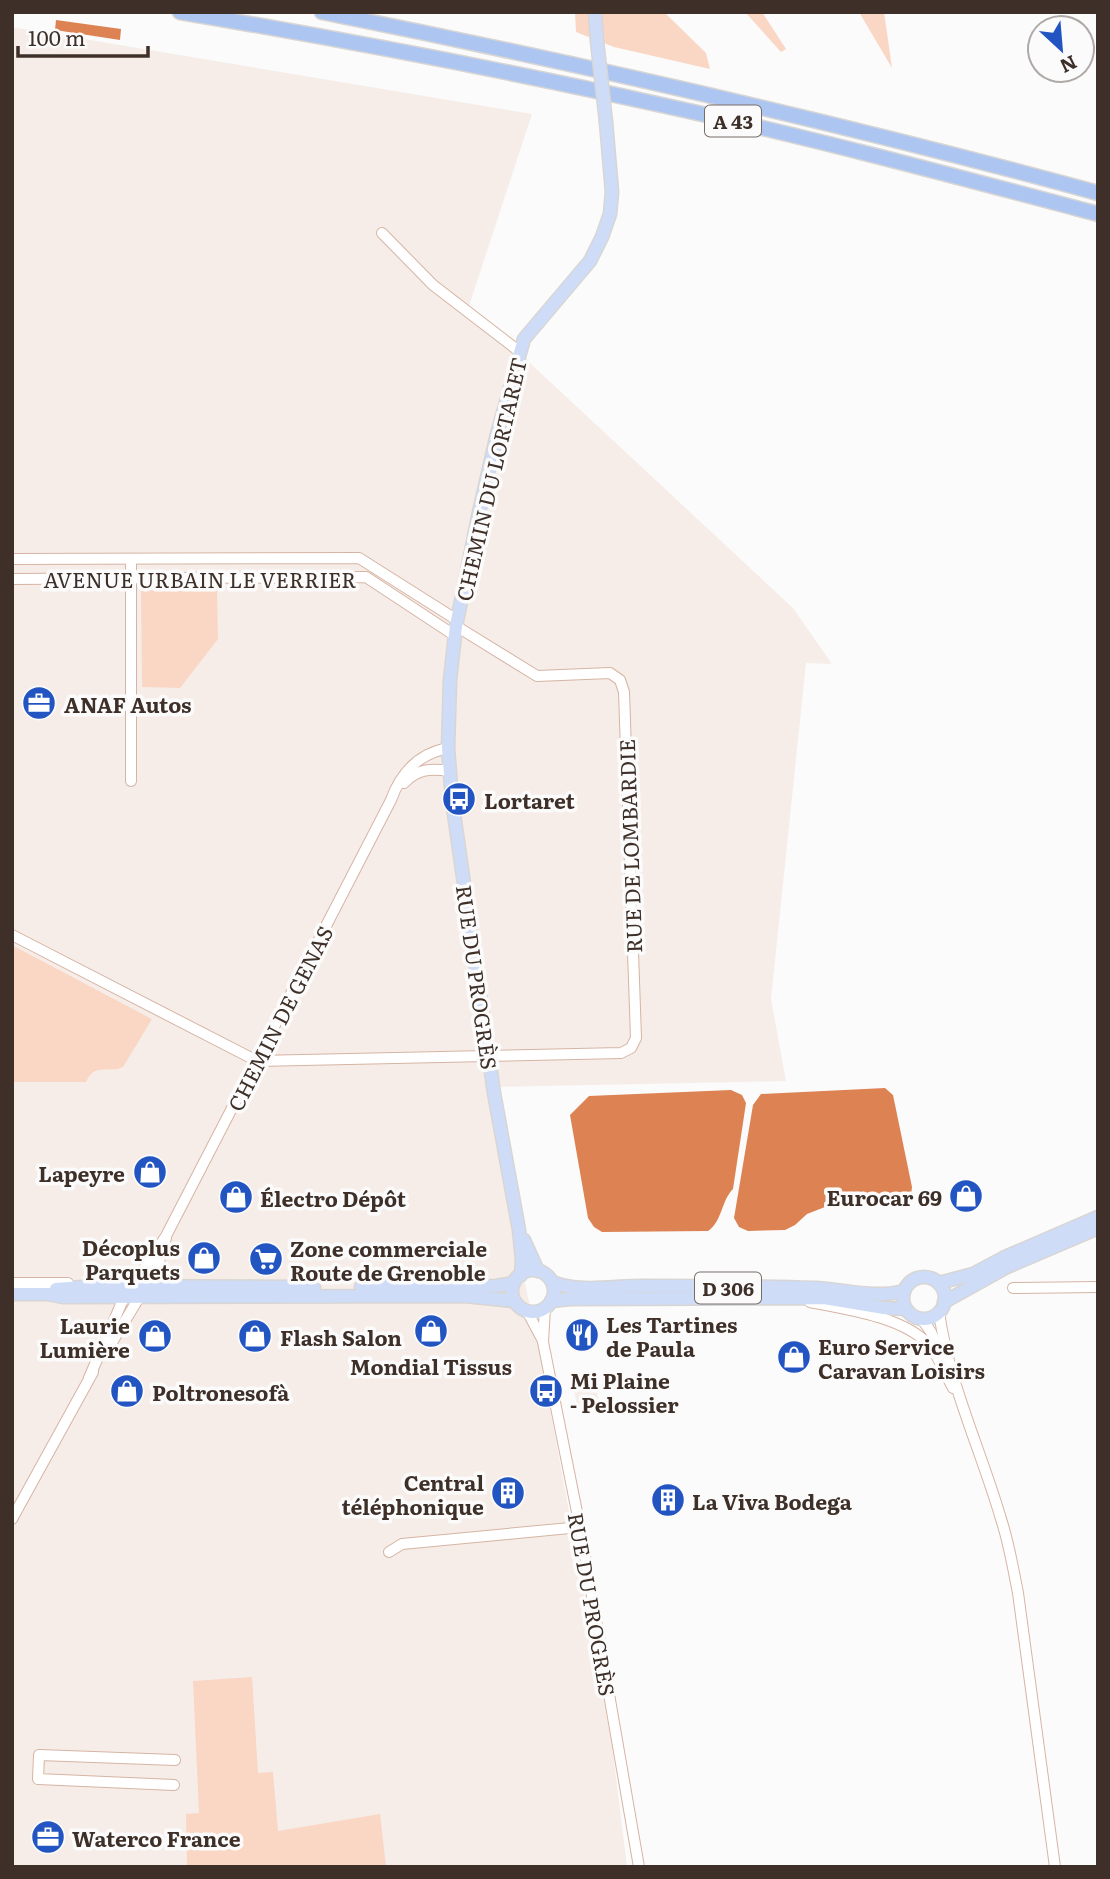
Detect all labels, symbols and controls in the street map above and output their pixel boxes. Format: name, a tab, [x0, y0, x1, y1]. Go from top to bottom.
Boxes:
scale bar	[18, 14, 147, 58]
north arrow	[1026, 14, 1096, 84]
text: 100 m	[28, 21, 85, 52]
text: N	[1056, 49, 1082, 81]
road number: A 43	[705, 105, 761, 136]
street label: CHEMIN DU LORTARET	[447, 354, 533, 604]
street label: AVENUE URBAIN LE VERRIER	[43, 563, 357, 594]
office icon: ANAF Autos	[20, 684, 58, 722]
place label: ANAF Autos	[64, 688, 192, 719]
street label: RUE DE LOMBARDIE	[610, 738, 648, 954]
bus stop icon: Lortaret	[440, 780, 478, 818]
place label: Lortaret	[484, 784, 576, 815]
street label: RUE DU PROGRÈS	[450, 883, 506, 1071]
street label: CHEMIN DE GENAS	[219, 920, 339, 1116]
shop icon: Lapeyre	[131, 1153, 169, 1191]
place label: Lapeyre	[38, 1157, 125, 1188]
shop icon: Eurocar 69	[947, 1177, 985, 1215]
shop icon: Électro Dépôt	[217, 1178, 255, 1216]
place label: Eurocar 69	[827, 1181, 942, 1212]
place label: Électro Dépôt	[260, 1182, 407, 1213]
place label: Décoplus Parquets	[82, 1231, 180, 1286]
place label: Zone commerciale Route de Grenoble	[290, 1232, 487, 1287]
shop icon: Décoplus Parquets	[185, 1239, 223, 1277]
supermarket icon: Zone commerciale Route de Grenoble	[247, 1240, 285, 1278]
road number: D 306	[695, 1272, 761, 1304]
place label: Les Tartines de Paula	[606, 1308, 738, 1363]
place label: Laurie Lumière	[39, 1309, 130, 1364]
shop icon: Mondial Tissus	[412, 1312, 450, 1350]
restaurant icon: Les Tartines de Paula	[563, 1316, 601, 1354]
shop icon: Laurie Lumière	[136, 1317, 174, 1355]
shop icon: Flash Salon	[236, 1317, 274, 1355]
place label: Flash Salon	[280, 1321, 402, 1352]
place label: Euro Service Caravan Loisirs	[818, 1330, 985, 1385]
shop icon: Euro Service Caravan Loisirs	[775, 1338, 813, 1376]
place label: Mondial Tissus	[350, 1350, 512, 1381]
place label: Mi Plaine - Pelossier	[570, 1364, 679, 1419]
shop icon: Poltronesofà	[108, 1372, 146, 1410]
bus stop icon: Mi Plaine - Pelossier	[527, 1372, 565, 1410]
place label: Poltronesofà	[152, 1376, 290, 1407]
place label: Central téléphonique	[342, 1466, 484, 1521]
building icon: Central téléphonique	[489, 1474, 527, 1512]
building icon: La Viva Bodega	[649, 1481, 687, 1519]
place label: La Viva Bodega	[692, 1485, 853, 1516]
street label: RUE DU PROGRÈS	[562, 1510, 624, 1698]
office icon: Waterco France	[29, 1818, 67, 1856]
place label: Waterco France	[72, 1822, 241, 1853]

